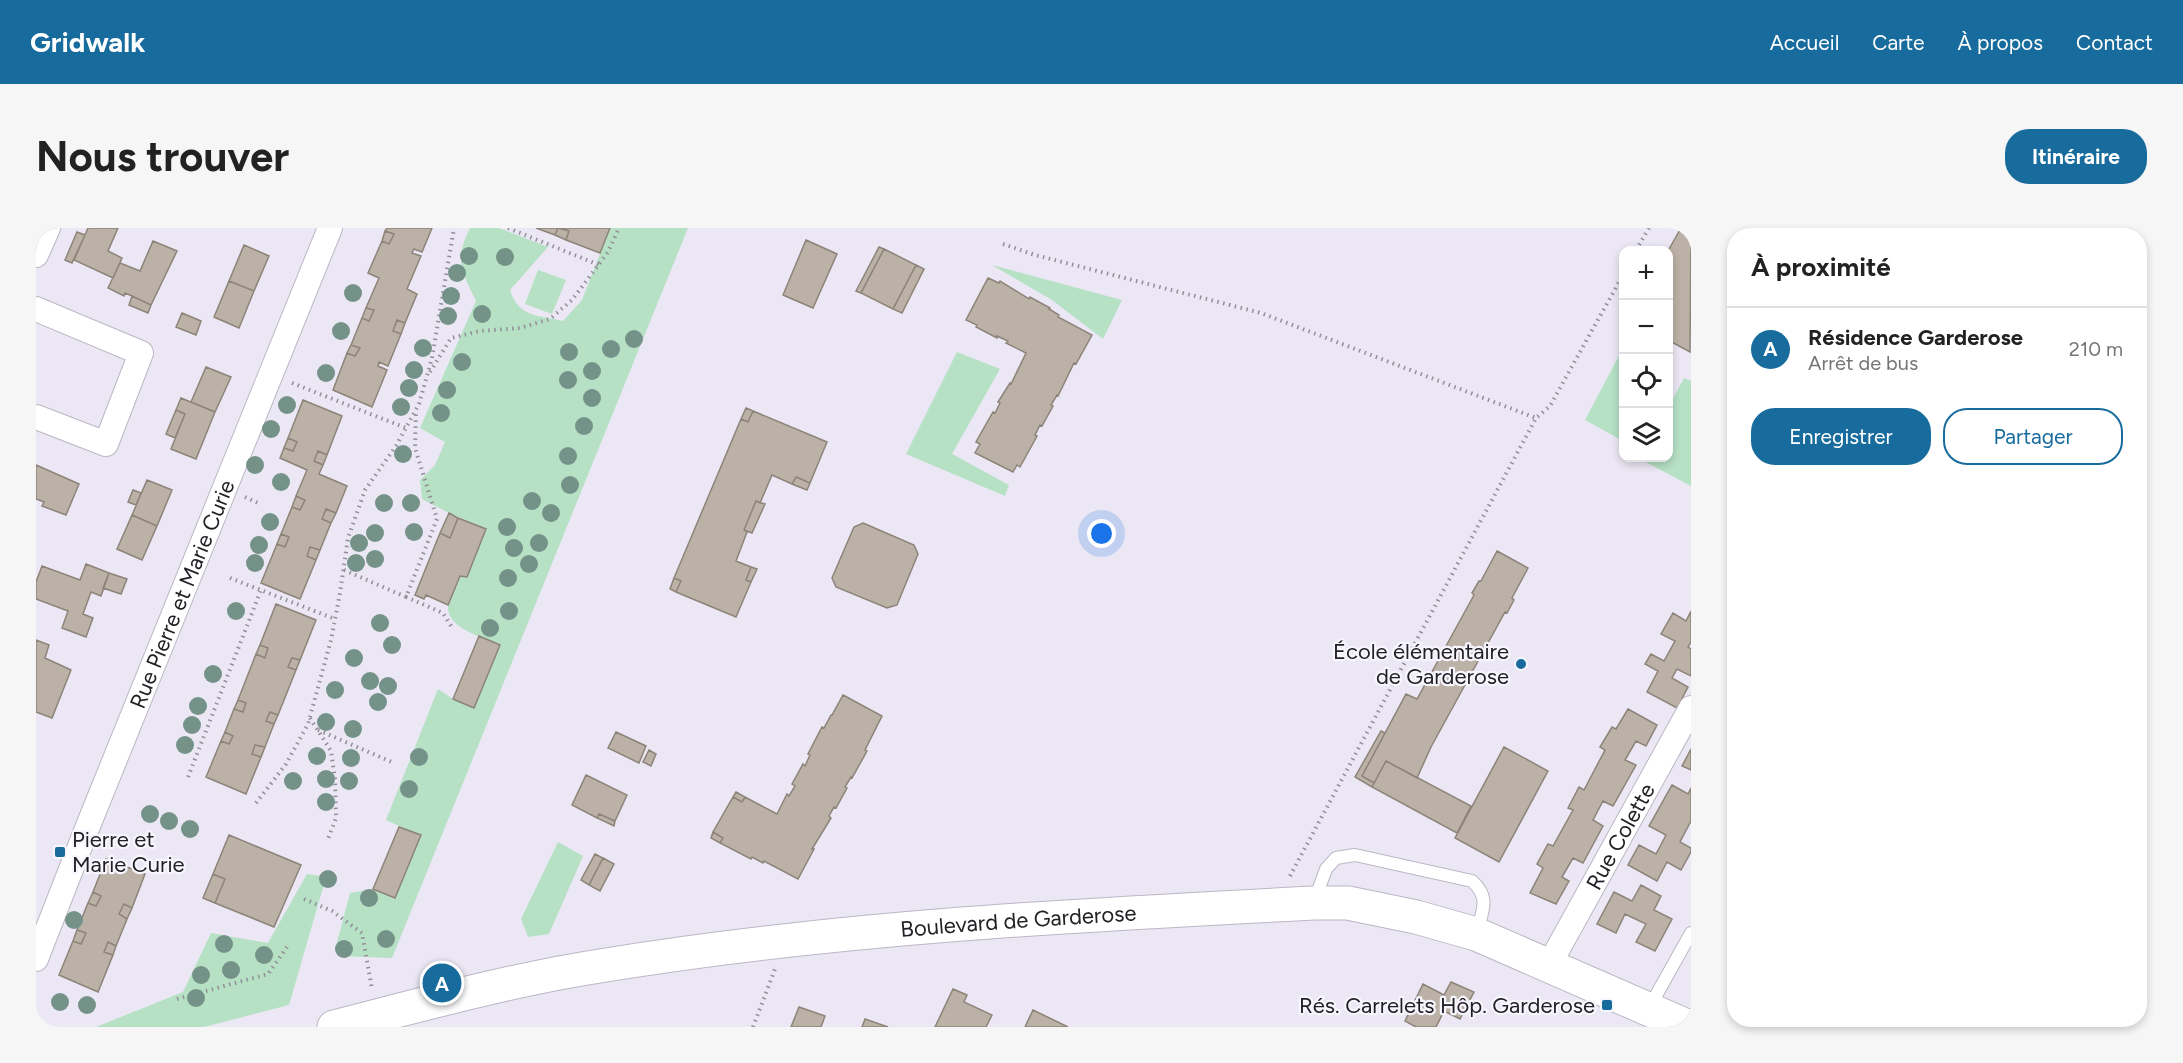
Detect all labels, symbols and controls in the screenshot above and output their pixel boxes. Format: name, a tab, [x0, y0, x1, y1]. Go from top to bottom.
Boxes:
text: Gridwalk	[30, 25, 145, 59]
text: Accueil	[1770, 30, 1839, 55]
text: Carte	[1872, 30, 1925, 55]
text: À propos	[1958, 30, 2043, 55]
text: Contact	[2076, 30, 2153, 55]
button: Itinéraire	[2005, 129, 2147, 184]
text: Nous trouver	[36, 131, 289, 182]
map controls	[1619, 246, 1673, 462]
button: +	[1619, 246, 1673, 300]
text: À proximité	[1751, 251, 1891, 283]
button: −	[1619, 300, 1673, 354]
text: Résidence Garderose	[1808, 324, 2023, 351]
text: A	[1763, 337, 1778, 361]
text: 210 m	[2069, 337, 2123, 361]
text: Arrêt de bus	[1808, 351, 1918, 375]
button: locate	[1619, 354, 1673, 408]
button: layers	[1619, 408, 1673, 462]
button: Enregistrer	[1751, 408, 1931, 465]
button: Partager	[1943, 408, 2123, 465]
street label: Rue Pierre et Marie Curie	[124, 476, 240, 712]
your location	[1087, 519, 1116, 548]
place label: École élémentaire de Garderose	[1333, 638, 1509, 690]
marker: École élémentaire de Garderose	[1514, 657, 1528, 671]
street label: Rue Colette	[1580, 778, 1660, 894]
place label: Pierre et Marie Curie	[72, 826, 185, 878]
marker: Pierre et Marie Curie	[53, 845, 67, 859]
street label: Boulevard de Garderose	[899, 899, 1137, 943]
pin: A	[422, 960, 462, 1005]
place label: Rés. Carrelets Hôp. Garderose	[1299, 992, 1595, 1019]
marker: Rés. Carrelets Hôp. Garderose	[1600, 998, 1614, 1012]

